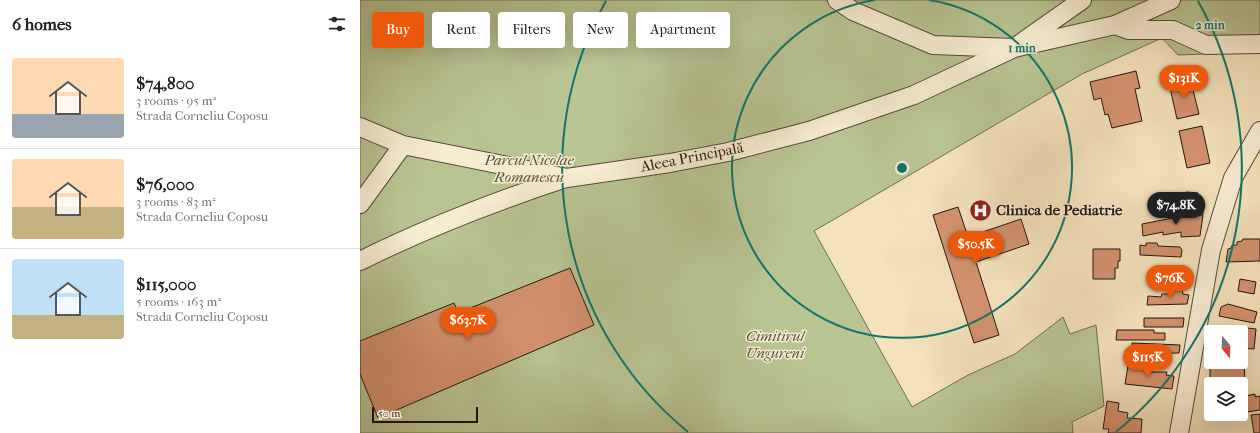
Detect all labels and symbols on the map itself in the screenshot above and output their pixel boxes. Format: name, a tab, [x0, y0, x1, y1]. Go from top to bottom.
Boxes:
text: 2 min	[1195, 18, 1226, 32]
text: 1 min	[1008, 41, 1037, 55]
pin: $131K	[1156, 65, 1212, 99]
street label: Aleea Principală	[638, 138, 746, 176]
park label: Parcul Nicolae Romanescu	[483, 151, 575, 186]
centre of rings	[895, 161, 909, 175]
pin: $74.8K	[1143, 192, 1209, 226]
hospital icon: Clinica de Pediatrie	[968, 197, 994, 223]
place label: Clinica de Pediatrie	[996, 201, 1123, 219]
pin: $50.5K	[943, 231, 1009, 265]
pin: $76K	[1146, 265, 1194, 299]
pin: $63.7K	[435, 307, 501, 341]
north arrow	[1204, 325, 1248, 369]
park label: Cimitirul Ungureni	[746, 327, 806, 362]
pin: $115K	[1120, 344, 1176, 378]
scale bar	[372, 405, 478, 424]

